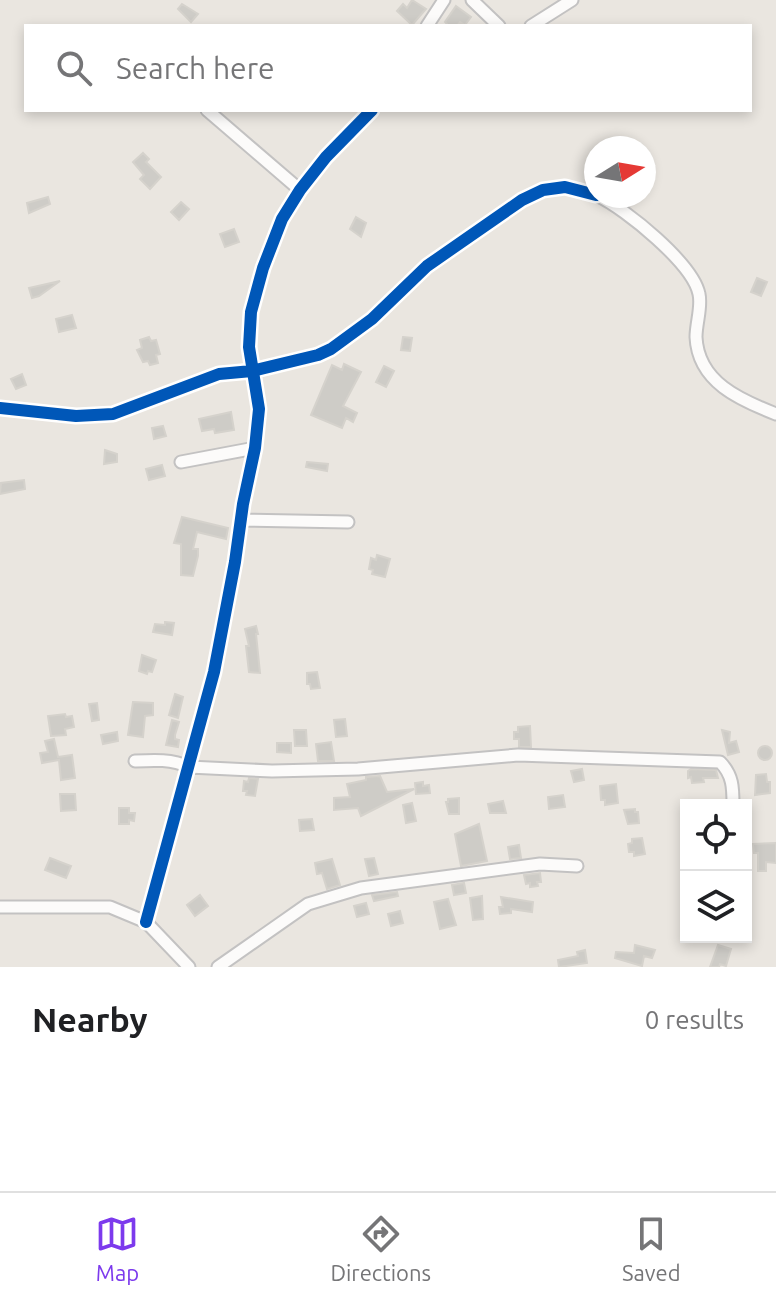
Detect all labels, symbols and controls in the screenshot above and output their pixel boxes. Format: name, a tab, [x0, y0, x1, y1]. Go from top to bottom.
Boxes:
search box	[24, 24, 752, 112]
icon: search	[52, 46, 96, 90]
text: Search here	[116, 51, 275, 85]
north arrow	[584, 136, 656, 208]
map controls	[680, 799, 752, 943]
button: locate	[680, 799, 752, 871]
button: layers	[680, 871, 752, 943]
text: Nearby	[32, 1000, 147, 1038]
text: 0 results	[645, 1005, 744, 1034]
tab: Map	[95, 1212, 139, 1285]
tab: Directions	[330, 1212, 431, 1285]
tab: Saved	[622, 1212, 681, 1285]

